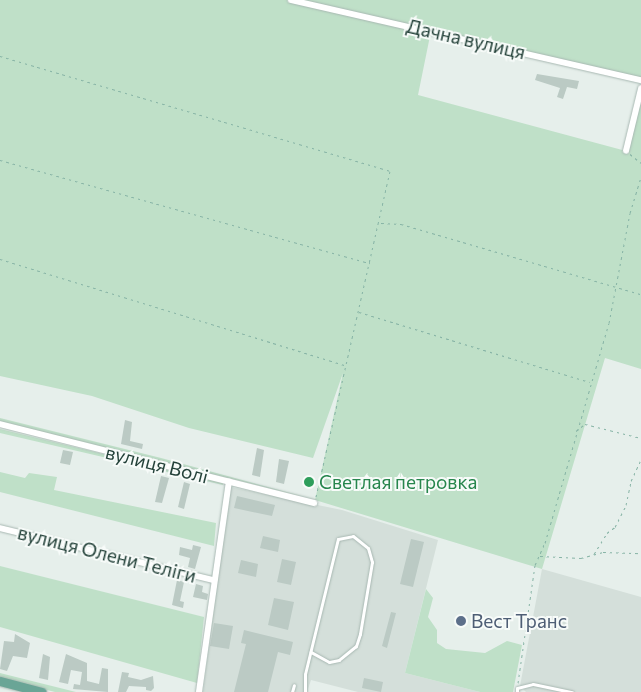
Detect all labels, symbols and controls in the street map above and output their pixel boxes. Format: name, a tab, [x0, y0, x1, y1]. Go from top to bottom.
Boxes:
street label: Дачна вулиця	[404, 14, 528, 64]
street label: вулиця Волі	[103, 440, 211, 488]
place label: Светлая петровка	[319, 471, 477, 493]
marker: Светлая петровка	[303, 476, 315, 488]
street label: вулиця Олени Теліги	[15, 521, 199, 587]
place label: Вест Транс	[471, 610, 567, 632]
marker: Вест Транс	[455, 615, 467, 627]

